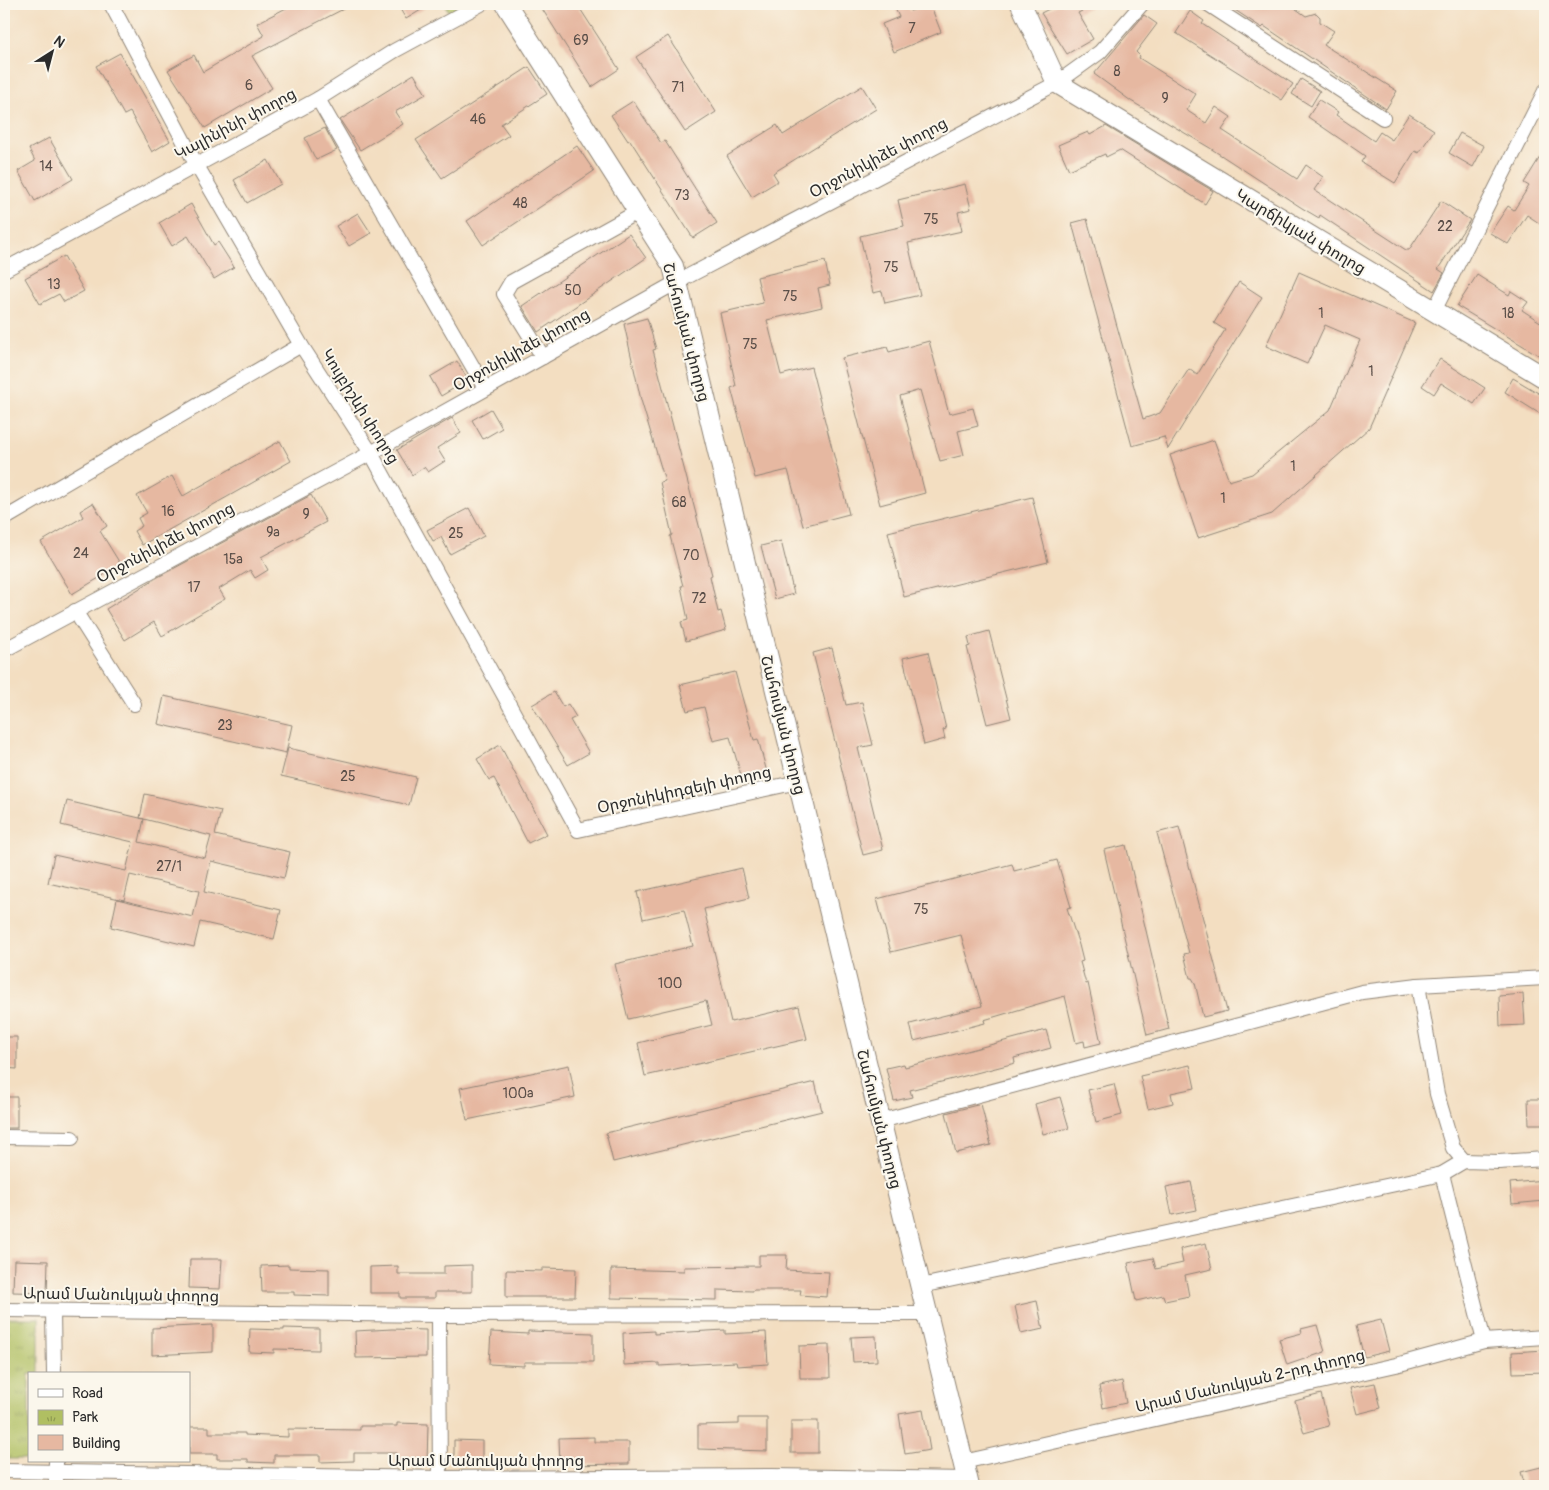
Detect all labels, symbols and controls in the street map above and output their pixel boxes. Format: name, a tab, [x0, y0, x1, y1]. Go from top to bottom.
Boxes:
house number: 7	[908, 20, 916, 37]
north arrow	[28, 28, 78, 78]
text: N	[51, 32, 68, 52]
house number: 69	[573, 32, 589, 49]
house number: 8	[1113, 63, 1121, 80]
house number: 6	[245, 77, 253, 94]
house number: 71	[672, 79, 684, 96]
street label: Կալինինի փողոց	[171, 83, 300, 164]
house number: 9	[1161, 90, 1169, 107]
house number: 46	[470, 111, 486, 128]
street label: Օրջոնիկիձե փողոց	[806, 113, 951, 203]
house number: 14	[39, 158, 53, 175]
street label: Կարճիկյան փողոց	[1232, 185, 1369, 279]
house number: 73	[674, 187, 690, 204]
house number: 48	[512, 195, 528, 212]
house number: 75	[924, 211, 939, 228]
house number: 22	[1437, 218, 1453, 235]
house number: 75	[884, 259, 899, 276]
street label: Շահումյան փողոց	[658, 261, 714, 404]
house number: 13	[47, 276, 61, 293]
house number: 50	[564, 282, 582, 299]
house number: 75	[783, 288, 798, 305]
street label: Օրջոնիկիձե փողոց	[450, 304, 593, 396]
house number: 1	[1318, 305, 1324, 322]
house number: 18	[1502, 305, 1514, 322]
house number: 75	[743, 336, 758, 353]
street label: Կույբիշևի փողոց	[317, 345, 404, 468]
house number: 1	[1368, 363, 1374, 380]
house number: 1	[1290, 458, 1296, 475]
house number: 1	[1220, 490, 1226, 507]
house number: 68	[671, 494, 687, 511]
street label: Օրջոնիկիձե փողոց	[93, 498, 238, 588]
house number: 16	[161, 503, 175, 520]
house number: 9	[302, 506, 310, 523]
house number: 9a	[266, 524, 280, 541]
house number: 25	[448, 525, 464, 542]
house number: 24	[73, 545, 89, 562]
house number: 70	[683, 547, 699, 564]
house number: 15a	[223, 551, 243, 568]
house number: 17	[188, 579, 201, 596]
house number: 72	[691, 590, 707, 607]
street label: Շահումյան փողոց	[756, 653, 810, 797]
house number: 23	[217, 717, 233, 734]
street label: Օրջոնիկիդզեյի փողոց	[595, 762, 773, 818]
house number: 25	[340, 768, 356, 785]
house number: 27/1	[156, 858, 182, 875]
house number: 75	[914, 901, 929, 918]
house number: 100	[658, 975, 682, 992]
street label: Շահումյան փողոց	[852, 1047, 906, 1191]
house number: 100a	[502, 1085, 534, 1102]
street label: Արամ Մանուկյան փողոց	[23, 1283, 219, 1307]
street label: Արամ Մանուկյան 2-րդ փողոց	[1133, 1345, 1367, 1417]
legend	[28, 1372, 190, 1462]
text: Road	[72, 1384, 103, 1403]
text: Park	[72, 1408, 99, 1427]
text: Building	[72, 1434, 120, 1453]
street label: Արամ Մանուկյան փողոց	[388, 1451, 584, 1471]

